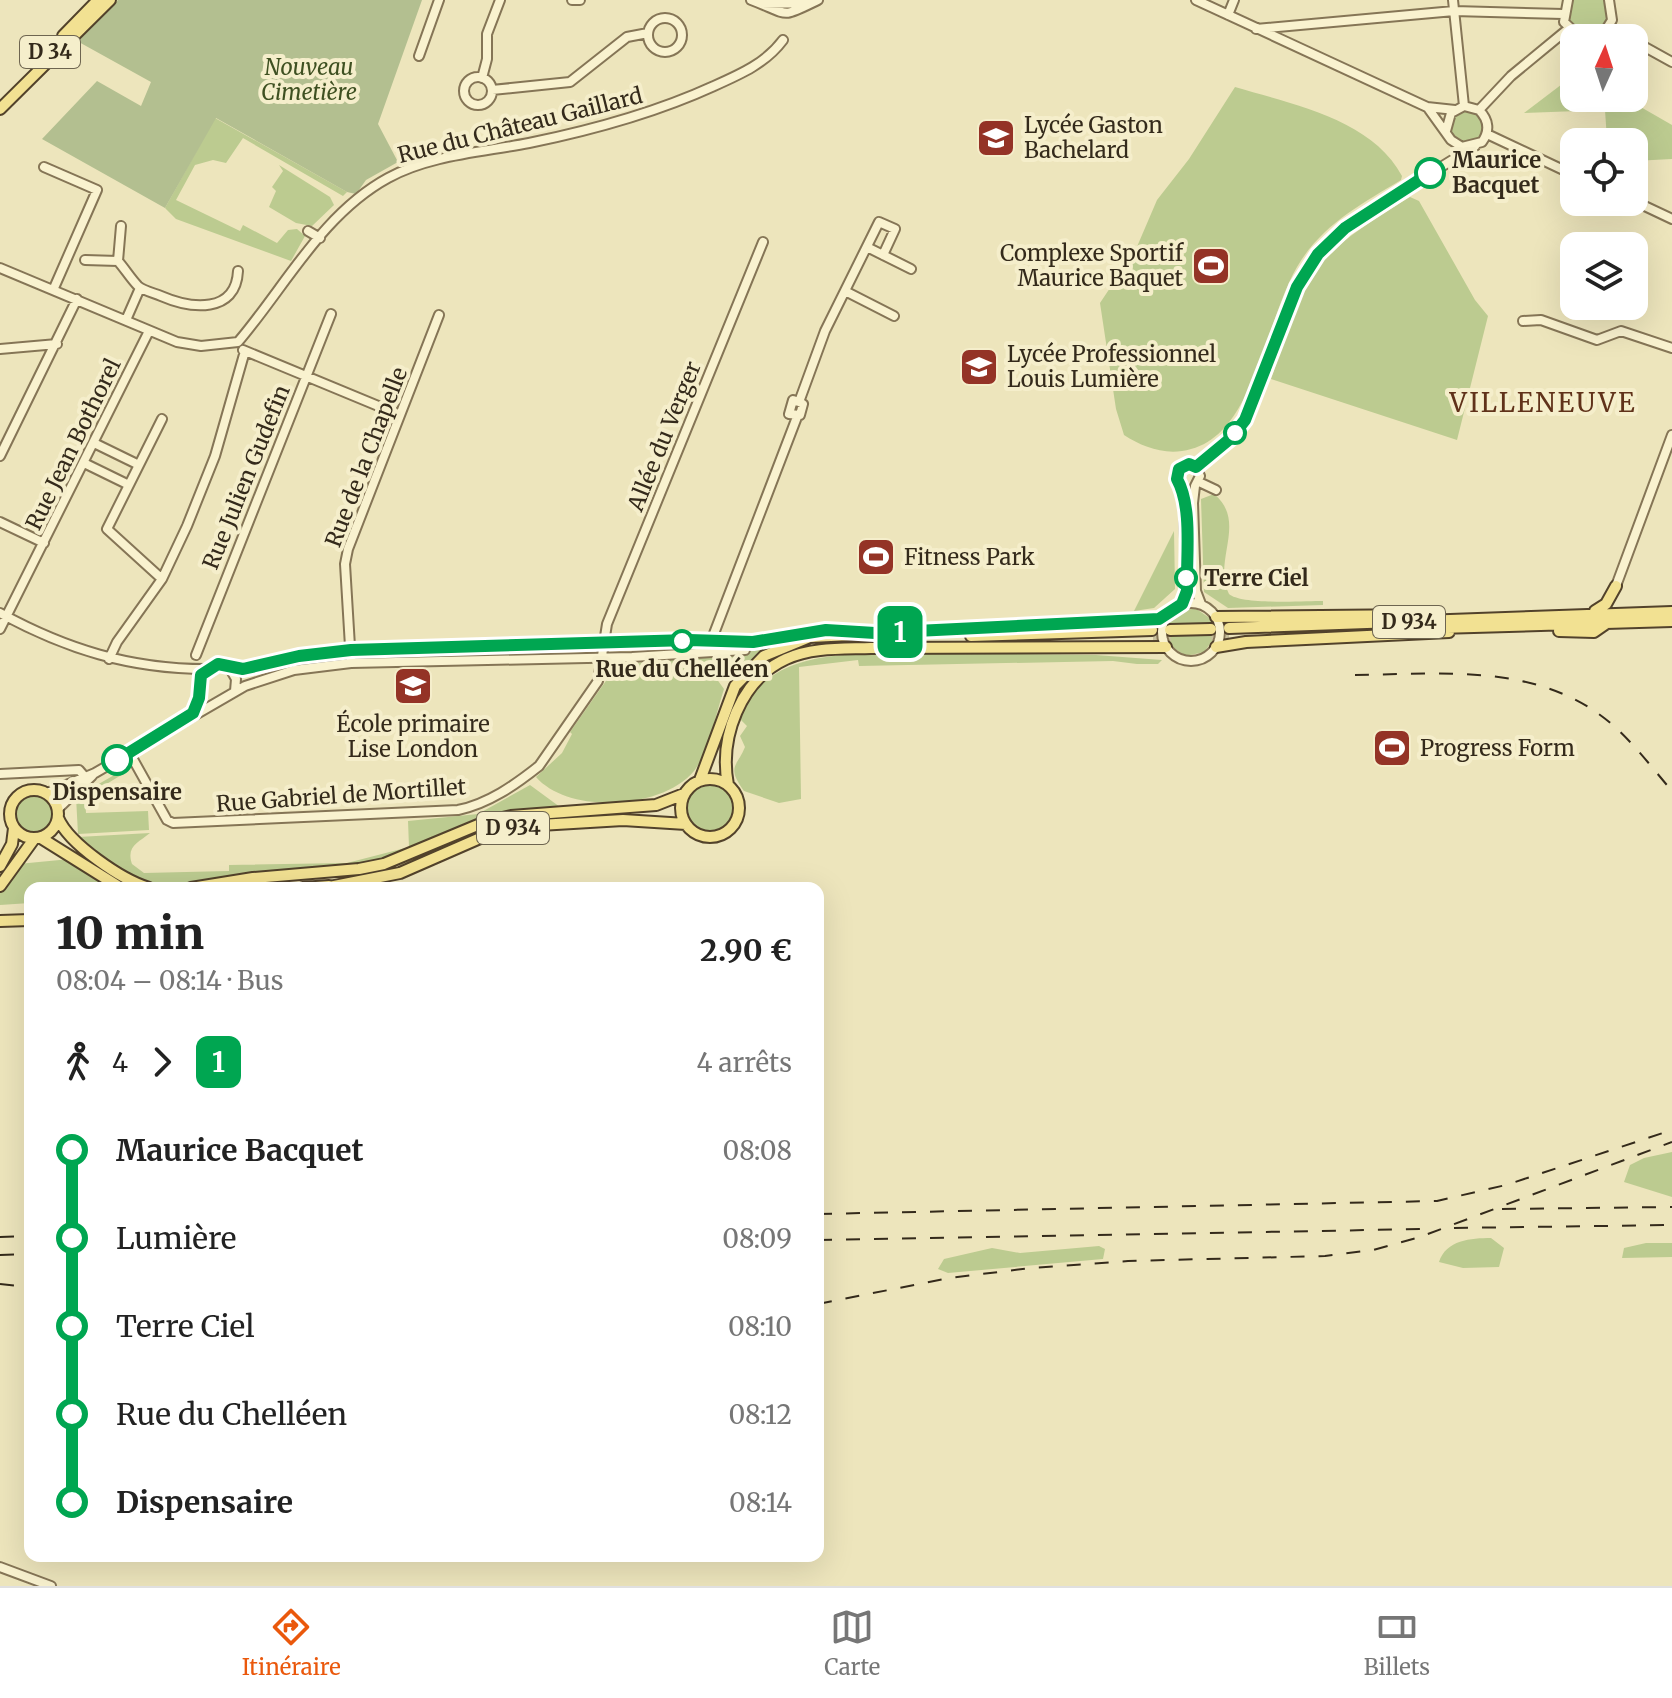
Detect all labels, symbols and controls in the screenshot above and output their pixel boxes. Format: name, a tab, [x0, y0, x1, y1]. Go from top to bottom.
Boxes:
north arrow	[1560, 24, 1648, 112]
map controls	[1560, 24, 1648, 320]
road number: D 34	[20, 36, 80, 68]
park label: Nouveau Cimetière	[261, 53, 357, 106]
street label: Rue du Château Gaillard	[395, 81, 645, 169]
place label: Lycée Gaston Bachelard	[1024, 111, 1163, 164]
school or university icon: Lycée Gaston Bachelard	[975, 117, 1017, 159]
button: locate	[1560, 128, 1648, 216]
place label: Maurice Bacquet	[1452, 146, 1541, 199]
marker: Maurice Bacquet	[1415, 158, 1445, 188]
button: layers	[1560, 232, 1648, 320]
place label: Complexe Sportif Maurice Baquet	[1000, 239, 1185, 292]
sports icon: Complexe Sportif Maurice Baquet	[1190, 245, 1232, 287]
place label: Lycée Professionnel Louis Lumière	[1007, 340, 1216, 393]
school or university icon: Lycée Professionnel Louis Lumière	[958, 346, 1000, 388]
street label: Rue Jean Bothorel	[19, 353, 127, 534]
street label: Allée du Verger	[621, 357, 707, 516]
street label: Rue de la Chapelle	[319, 363, 413, 551]
street label: Rue Julien Gudefin	[196, 380, 296, 573]
district label: VILLENEUVE	[1449, 386, 1636, 419]
unlabelled marker	[1224, 422, 1246, 444]
sports icon: Fitness Park	[855, 536, 897, 578]
place label: Fitness Park	[904, 543, 1035, 571]
place label: Terre Ciel	[1204, 564, 1309, 592]
marker: Terre Ciel	[1175, 567, 1197, 589]
line badge: 1	[874, 606, 926, 658]
road number: D 934	[1373, 606, 1445, 638]
text: 1	[894, 614, 906, 650]
marker: Rue du Chelléen	[671, 630, 693, 652]
place label: Rue du Chelléen	[595, 655, 769, 683]
school or university icon: École primaire Lise London	[392, 665, 434, 707]
place label: École primaire Lise London	[336, 709, 490, 763]
sports icon: Progress Form	[1371, 727, 1413, 769]
place label: Progress Form	[1420, 734, 1575, 762]
marker: Dispensaire	[102, 745, 132, 775]
street label: Rue Gabriel de Mortillet	[215, 772, 467, 818]
place label: Dispensaire	[52, 778, 182, 806]
road number: D 934	[477, 812, 549, 844]
text: 10 min	[56, 906, 204, 961]
text: 2.90 €	[700, 931, 792, 969]
text: 08:04 – 08:14 · Bus	[56, 964, 283, 997]
icon: walk	[56, 1040, 100, 1084]
icon: forward	[140, 1040, 184, 1084]
text: 1	[212, 1044, 225, 1080]
text: 4	[112, 1046, 128, 1079]
text: 4 arrêts	[696, 1046, 792, 1079]
text: Maurice Bacquet	[116, 1131, 364, 1169]
text: 08:08	[723, 1134, 792, 1167]
text: Lumière	[116, 1219, 236, 1257]
text: 08:09	[722, 1222, 792, 1255]
text: Terre Ciel	[116, 1307, 255, 1345]
text: 08:10	[728, 1310, 792, 1343]
text: Rue du Chelléen	[116, 1395, 347, 1433]
text: 08:12	[728, 1398, 792, 1431]
text: Dispensaire	[116, 1483, 293, 1521]
text: 08:14	[729, 1486, 792, 1519]
tab: Itinéraire	[242, 1605, 341, 1681]
tab: Carte	[824, 1605, 880, 1681]
tab: Billets	[1364, 1605, 1430, 1681]

